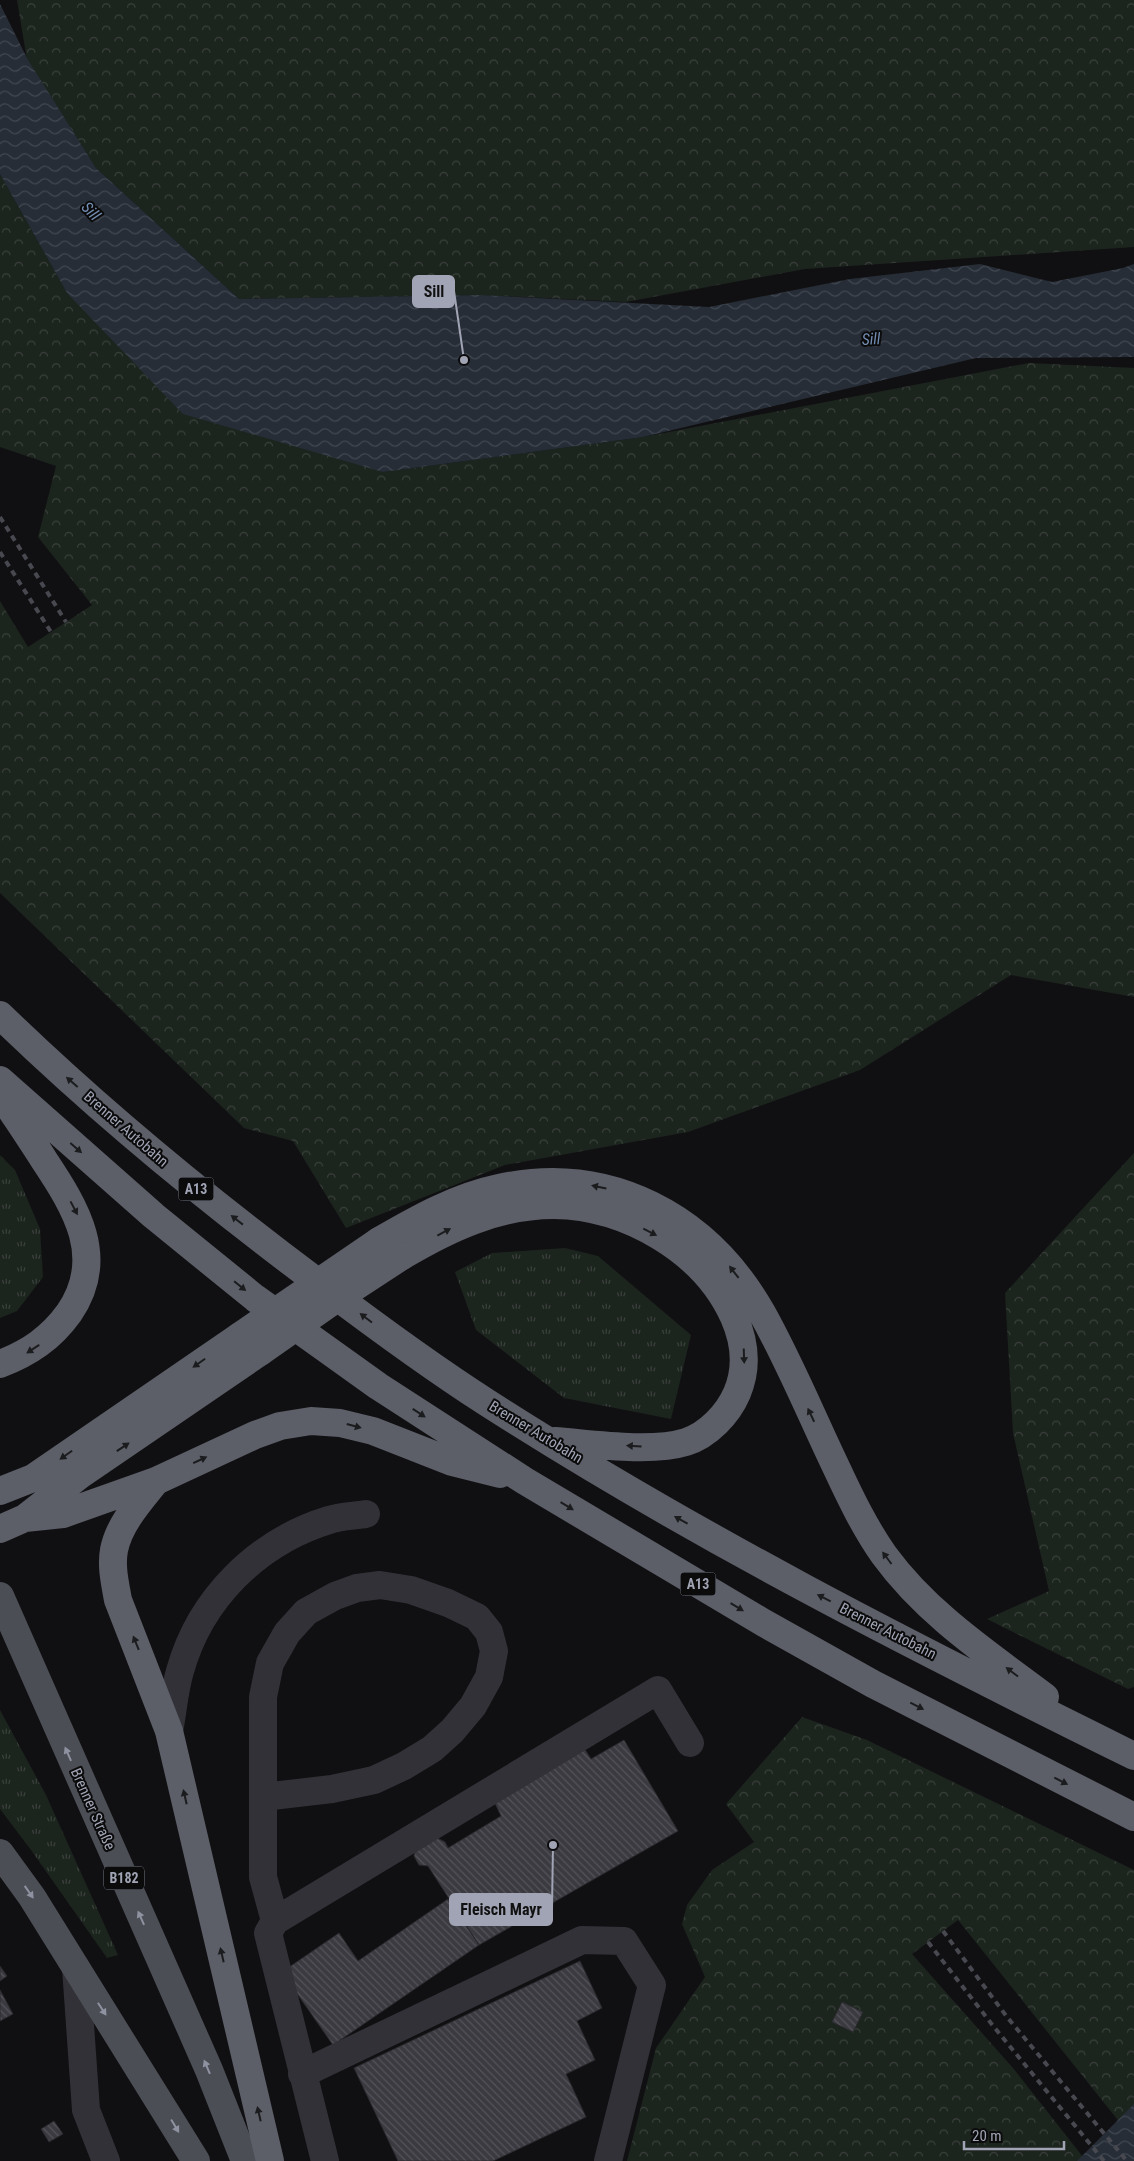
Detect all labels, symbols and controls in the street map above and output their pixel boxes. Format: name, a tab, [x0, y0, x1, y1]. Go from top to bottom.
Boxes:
water label: Sill	[78, 198, 105, 225]
callout: Sill	[413, 276, 454, 307]
text: Sill	[424, 282, 444, 301]
water label: Sill	[861, 329, 881, 349]
one-way arrow	[66, 1076, 79, 1087]
street label: Brenner Autobahn	[80, 1087, 172, 1171]
one-way arrow	[69, 1142, 82, 1153]
road number: A13	[178, 1178, 214, 1200]
one-way arrow	[591, 1183, 607, 1191]
one-way arrow	[70, 1201, 78, 1215]
one-way arrow	[230, 1215, 243, 1226]
one-way arrow	[438, 1228, 451, 1237]
one-way arrow	[643, 1228, 658, 1236]
one-way arrow	[729, 1266, 740, 1279]
one-way arrow	[233, 1281, 246, 1292]
one-way arrow	[360, 1313, 373, 1324]
one-way arrow	[26, 1344, 39, 1353]
one-way arrow	[740, 1348, 748, 1364]
one-way arrow	[193, 1358, 206, 1368]
street label: Brenner Autobahn	[486, 1397, 586, 1467]
one-way arrow	[806, 1407, 815, 1422]
one-way arrow	[412, 1408, 426, 1417]
one-way arrow	[347, 1423, 362, 1431]
one-way arrow	[626, 1441, 642, 1449]
one-way arrow	[116, 1442, 129, 1451]
one-way arrow	[59, 1450, 72, 1460]
one-way arrow	[193, 1456, 207, 1464]
one-way arrow	[561, 1501, 574, 1510]
one-way arrow	[674, 1515, 688, 1524]
one-way arrow	[882, 1551, 892, 1565]
road number: A13	[680, 1572, 716, 1596]
one-way arrow	[816, 1594, 831, 1602]
street label: Brenner Autobahn	[837, 1599, 939, 1663]
one-way arrow	[730, 1602, 743, 1611]
one-way arrow	[131, 1635, 139, 1650]
one-way arrow	[1006, 1666, 1019, 1677]
one-way arrow	[909, 1702, 924, 1710]
one-way arrow	[64, 1747, 72, 1761]
street label: Brenner Straße	[67, 1765, 119, 1853]
one-way arrow	[1054, 1777, 1068, 1785]
one-way arrow	[181, 1790, 189, 1805]
road number: B182	[104, 1866, 144, 1890]
one-way arrow	[24, 1886, 34, 1899]
callout: Fleisch Mayr	[450, 1894, 552, 1925]
text: Fleisch Mayr	[460, 1900, 542, 1919]
one-way arrow	[137, 1911, 145, 1925]
one-way arrow	[218, 1948, 226, 1963]
one-way arrow	[97, 2003, 107, 2016]
one-way arrow	[203, 2060, 211, 2074]
one-way arrow	[255, 2106, 263, 2121]
scale bar	[964, 2118, 1064, 2150]
one-way arrow	[171, 2119, 180, 2132]
text: 20 m	[972, 2127, 1002, 2145]

